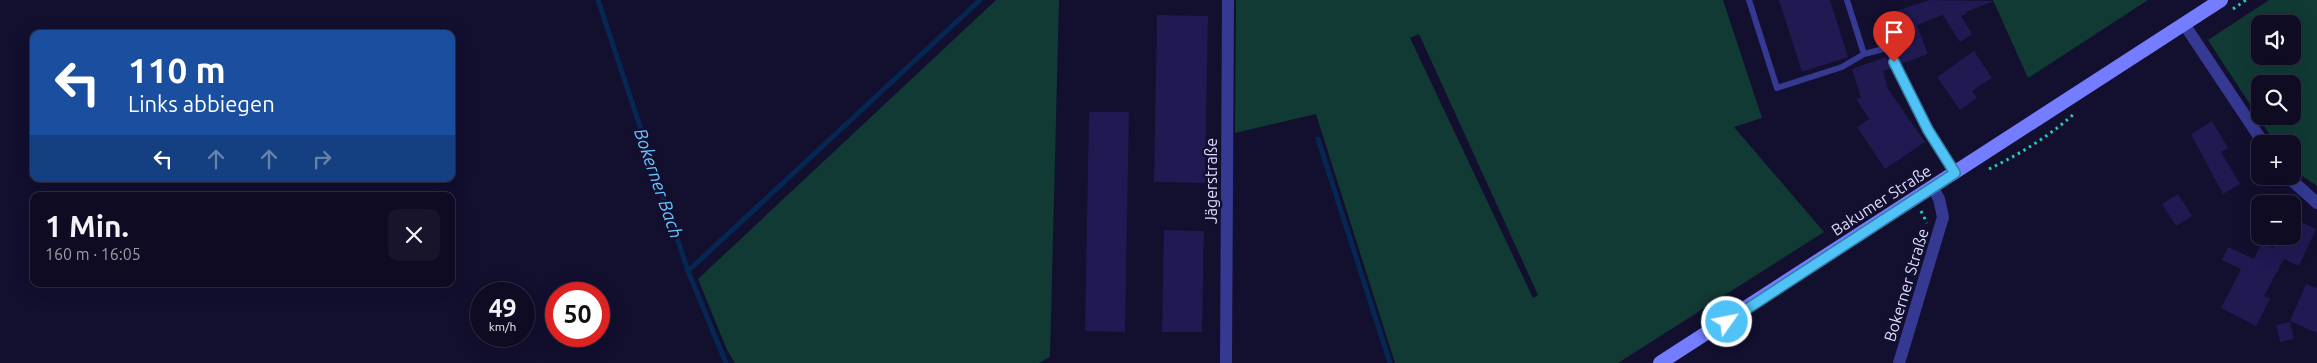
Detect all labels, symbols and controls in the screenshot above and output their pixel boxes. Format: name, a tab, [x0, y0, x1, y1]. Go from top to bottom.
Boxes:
pin	[1873, 11, 1915, 62]
map controls	[2251, 15, 2301, 245]
button: sound	[2251, 15, 2301, 65]
icon: arrive	[1880, 18, 1908, 46]
icon: left	[45, 50, 110, 115]
text: 110 m	[128, 50, 226, 90]
button: search	[2251, 75, 2301, 125]
text: Links abbiegen	[128, 91, 275, 116]
water label: Bokerner Bach	[631, 125, 687, 241]
button: +	[2251, 135, 2301, 185]
street label: Jägerstraße	[1202, 138, 1220, 224]
icon: left	[149, 145, 177, 173]
icon: ahead	[202, 145, 230, 173]
icon: ahead	[255, 145, 283, 173]
icon: right	[308, 145, 336, 173]
street label: Bakumer Straße	[1828, 161, 1934, 239]
button: −	[2251, 195, 2301, 245]
text: 1 Min.	[45, 209, 129, 243]
button: close	[388, 209, 440, 261]
street label: Bokerner Straße	[1880, 226, 1932, 344]
text: 160 m · 16:05	[45, 245, 141, 263]
speed limit sign: 50	[545, 282, 610, 347]
text: 49	[488, 294, 517, 322]
position arrow	[1700, 295, 1752, 347]
text: km/h	[489, 320, 516, 333]

